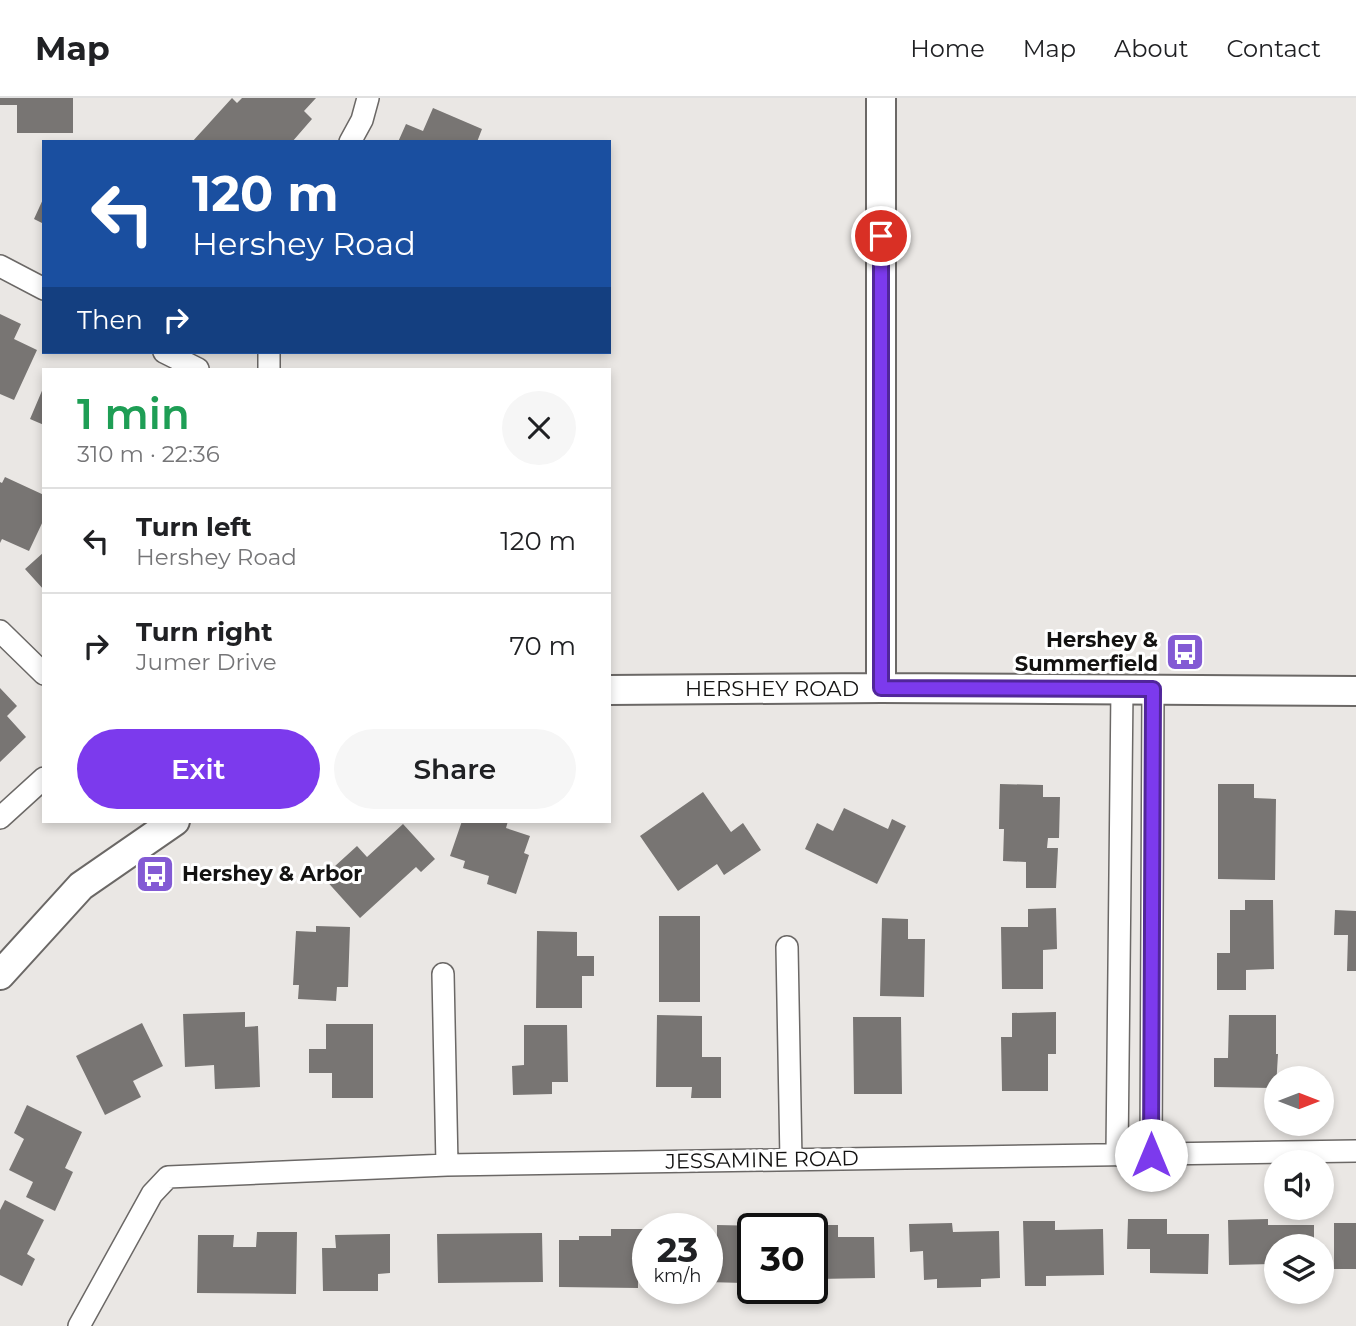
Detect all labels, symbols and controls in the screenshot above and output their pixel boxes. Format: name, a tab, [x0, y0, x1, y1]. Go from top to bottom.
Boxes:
text: Map	[35, 28, 110, 68]
text: Home	[910, 34, 985, 63]
text: Map	[1023, 34, 1076, 63]
text: About	[1114, 34, 1188, 63]
text: Contact	[1226, 34, 1321, 63]
text: 120 m	[192, 164, 339, 223]
icon: left	[77, 168, 168, 259]
pin	[851, 206, 911, 266]
icon: arrive	[862, 217, 900, 255]
text: Hershey Road	[192, 224, 416, 263]
icon: right	[157, 301, 195, 339]
text: Then	[77, 304, 143, 336]
text: 1 min	[77, 388, 190, 440]
button: close	[502, 391, 576, 465]
text: 310 m · 22:36	[77, 440, 220, 468]
text: Turn left	[136, 511, 252, 543]
icon: left	[77, 522, 115, 560]
text: 120 m	[500, 525, 576, 557]
text: Hershey Road	[136, 543, 297, 571]
text: Turn right	[136, 616, 272, 648]
icon: right	[77, 627, 115, 665]
place label: Hershey & Summerfield	[1015, 627, 1158, 676]
text: 70 m	[510, 630, 576, 662]
bus stop icon: Hershey & Summerfield	[1164, 631, 1206, 673]
text: Jumer Drive	[136, 648, 277, 676]
street label: HERSHEY ROAD	[685, 676, 859, 701]
button: Exit	[77, 729, 320, 809]
button: Share	[334, 729, 576, 809]
bus stop icon: Hershey & Arbor	[134, 853, 176, 895]
place label: Hershey & Arbor	[182, 861, 362, 886]
north arrow	[1264, 1066, 1334, 1136]
map controls	[1264, 1066, 1334, 1304]
position arrow	[1114, 1118, 1188, 1192]
street label: JESSAMINE ROAD	[664, 1145, 859, 1174]
button: sound	[1264, 1150, 1334, 1220]
speed limit sign: 30	[737, 1213, 828, 1304]
text: 23	[657, 1228, 698, 1271]
button: layers	[1264, 1234, 1334, 1304]
text: km/h	[653, 1265, 702, 1287]

